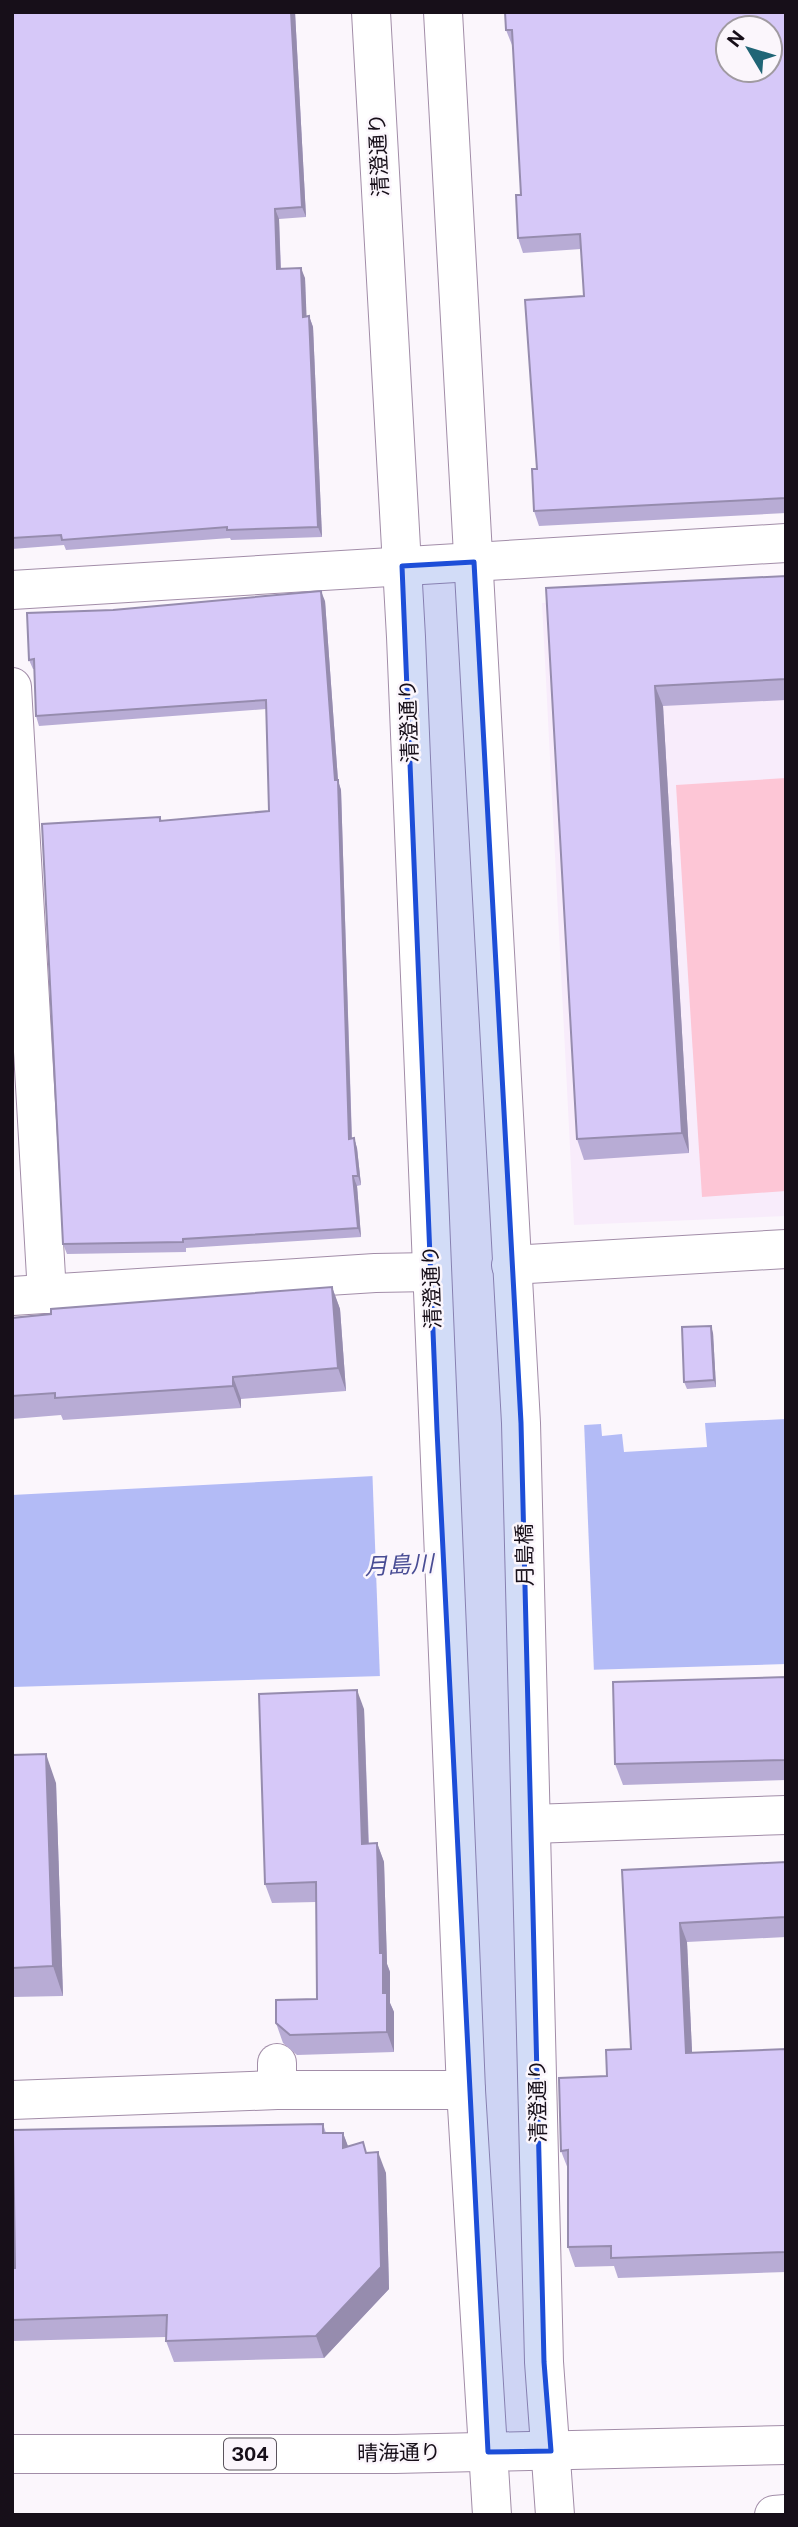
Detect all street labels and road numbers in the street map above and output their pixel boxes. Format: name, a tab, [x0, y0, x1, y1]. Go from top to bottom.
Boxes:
street label: 清澄通り	[364, 112, 393, 198]
street label: 清澄通り	[395, 679, 422, 763]
street label: 清澄通り	[418, 1245, 445, 1329]
street label: 月島橋	[511, 1523, 538, 1587]
street label: 清澄通り	[524, 2059, 551, 2143]
road number: 304	[224, 2438, 276, 2470]
street label: 晴海通り	[357, 2439, 441, 2466]

